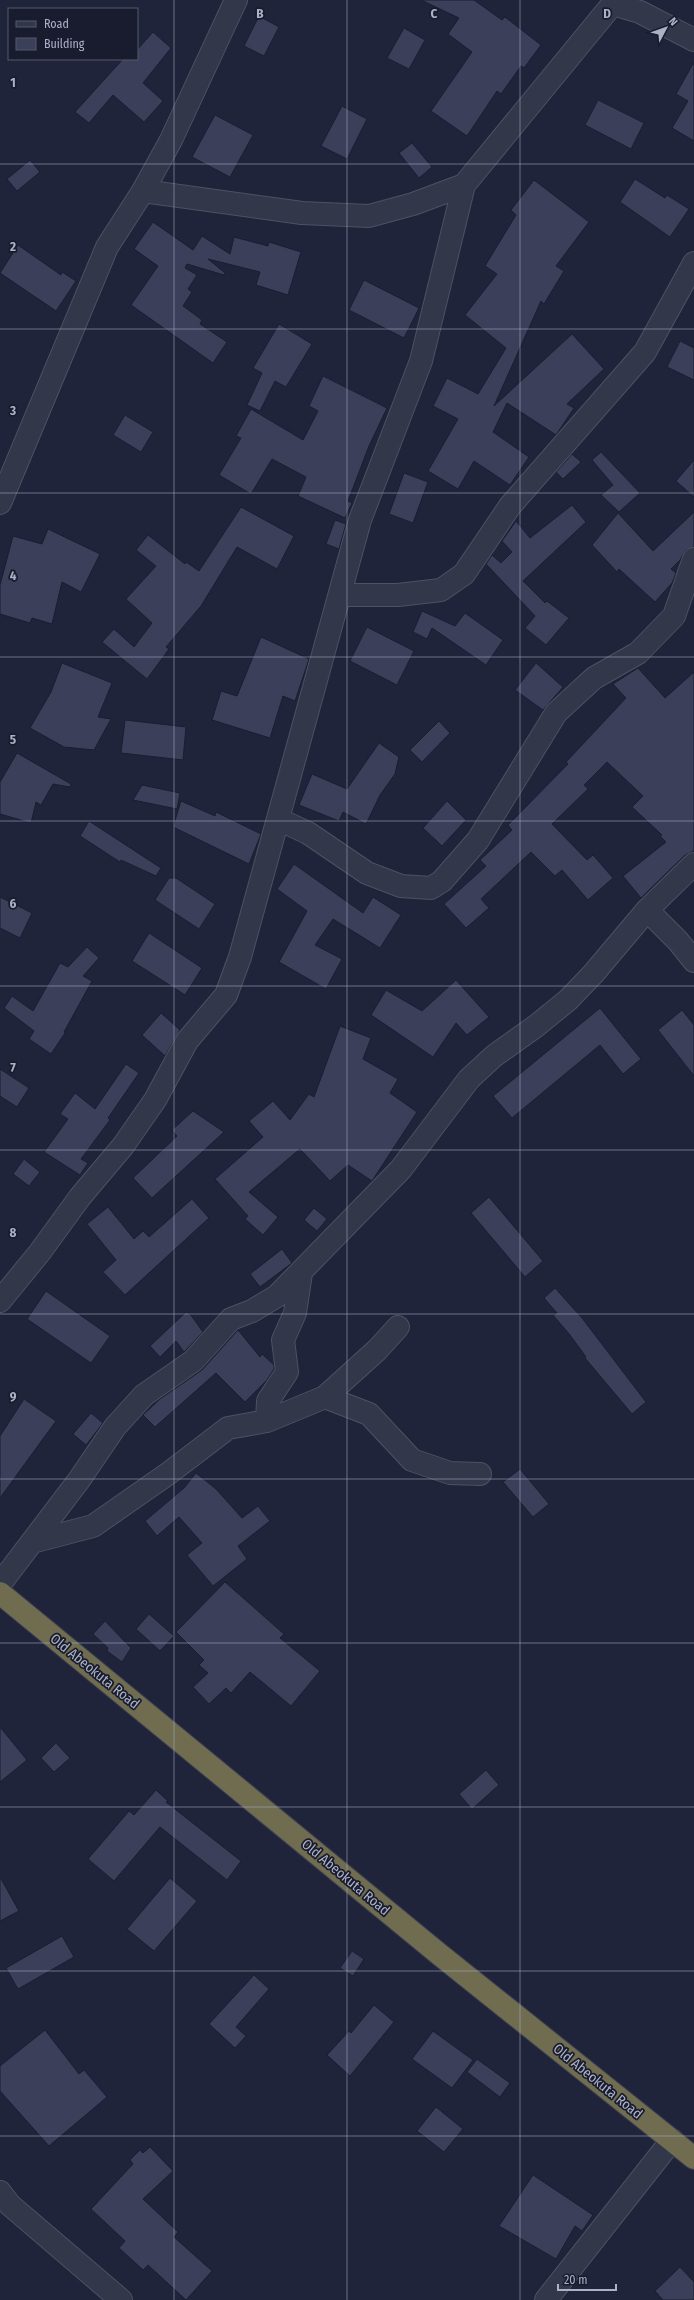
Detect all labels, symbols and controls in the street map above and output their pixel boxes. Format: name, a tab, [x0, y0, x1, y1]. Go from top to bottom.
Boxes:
text: B	[256, 6, 264, 21]
text: C	[431, 6, 438, 21]
text: D	[603, 6, 611, 21]
legend	[8, 8, 138, 60]
north arrow	[646, 8, 686, 48]
text: N	[666, 15, 680, 29]
text: Road	[44, 17, 69, 31]
text: Building	[44, 37, 85, 51]
text: 1	[10, 75, 16, 90]
text: 2	[9, 239, 16, 254]
text: 3	[9, 403, 16, 418]
text: 4	[10, 568, 17, 583]
text: 5	[10, 732, 16, 747]
text: 6	[10, 896, 17, 911]
text: 7	[10, 1060, 16, 1075]
text: 8	[10, 1225, 17, 1240]
text: 9	[10, 1389, 17, 1404]
street label: Old Abeokuta Road	[47, 1630, 143, 1713]
street label: Old Abeokuta Road	[298, 1836, 393, 1919]
street label: Old Abeokuta Road	[550, 2040, 646, 2123]
scale bar	[558, 2266, 616, 2292]
text: 20 m	[564, 2273, 588, 2287]

